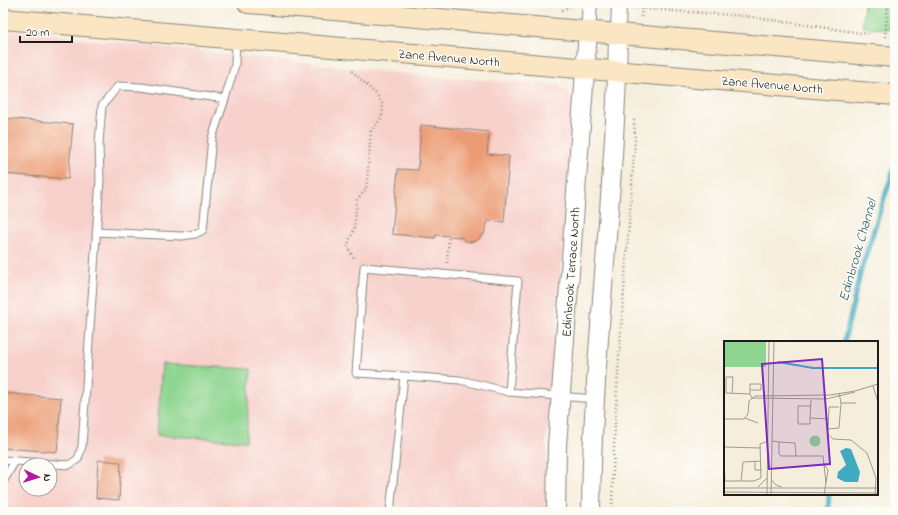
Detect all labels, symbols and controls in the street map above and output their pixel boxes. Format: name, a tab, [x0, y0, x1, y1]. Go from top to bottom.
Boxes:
scale bar	[20, 18, 72, 44]
text: 20 m	[26, 24, 49, 42]
street label: Zane Avenue North	[397, 45, 501, 72]
street label: Zane Avenue North	[720, 72, 824, 99]
water label: Edinbrook Channel	[834, 195, 884, 304]
street label: Edinbrook Terrace North	[557, 206, 586, 338]
inset map	[724, 341, 878, 495]
north arrow	[18, 457, 58, 497]
text: N	[39, 473, 55, 482]

